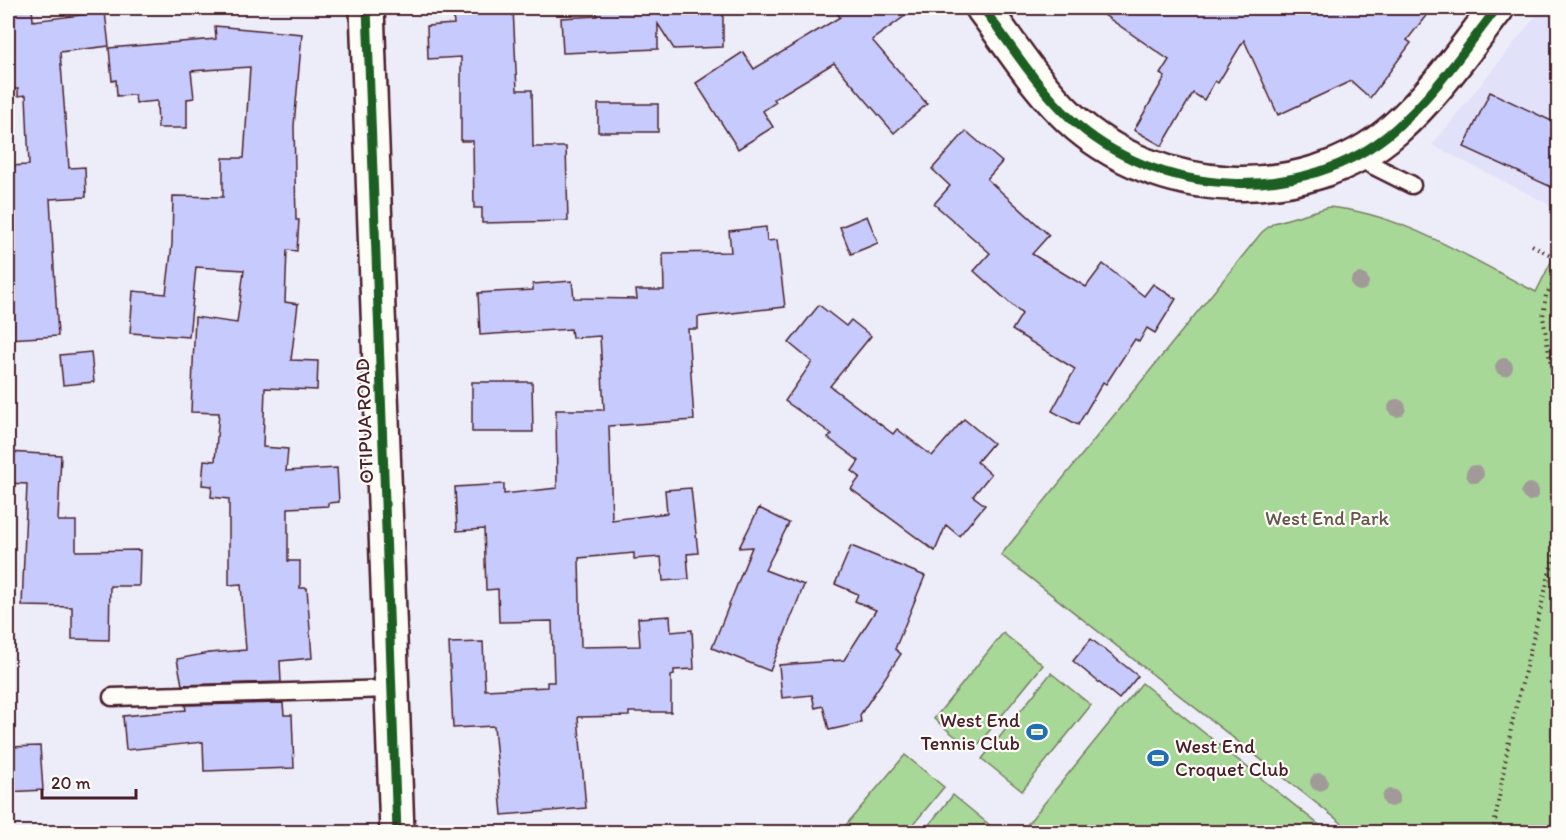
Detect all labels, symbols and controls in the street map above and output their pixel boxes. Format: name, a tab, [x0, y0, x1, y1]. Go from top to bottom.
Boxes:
street label: OTIPUA ROAD	[350, 358, 378, 484]
park label: West End Park	[1265, 506, 1390, 530]
place label: West End Tennis Club	[921, 708, 1020, 755]
sports icon: West End Tennis Club	[1025, 720, 1049, 744]
place label: West End Croquet Club	[1175, 734, 1289, 781]
sports icon: West End Croquet Club	[1146, 746, 1170, 770]
scale bar	[42, 762, 136, 800]
text: 20 m	[51, 772, 91, 794]

